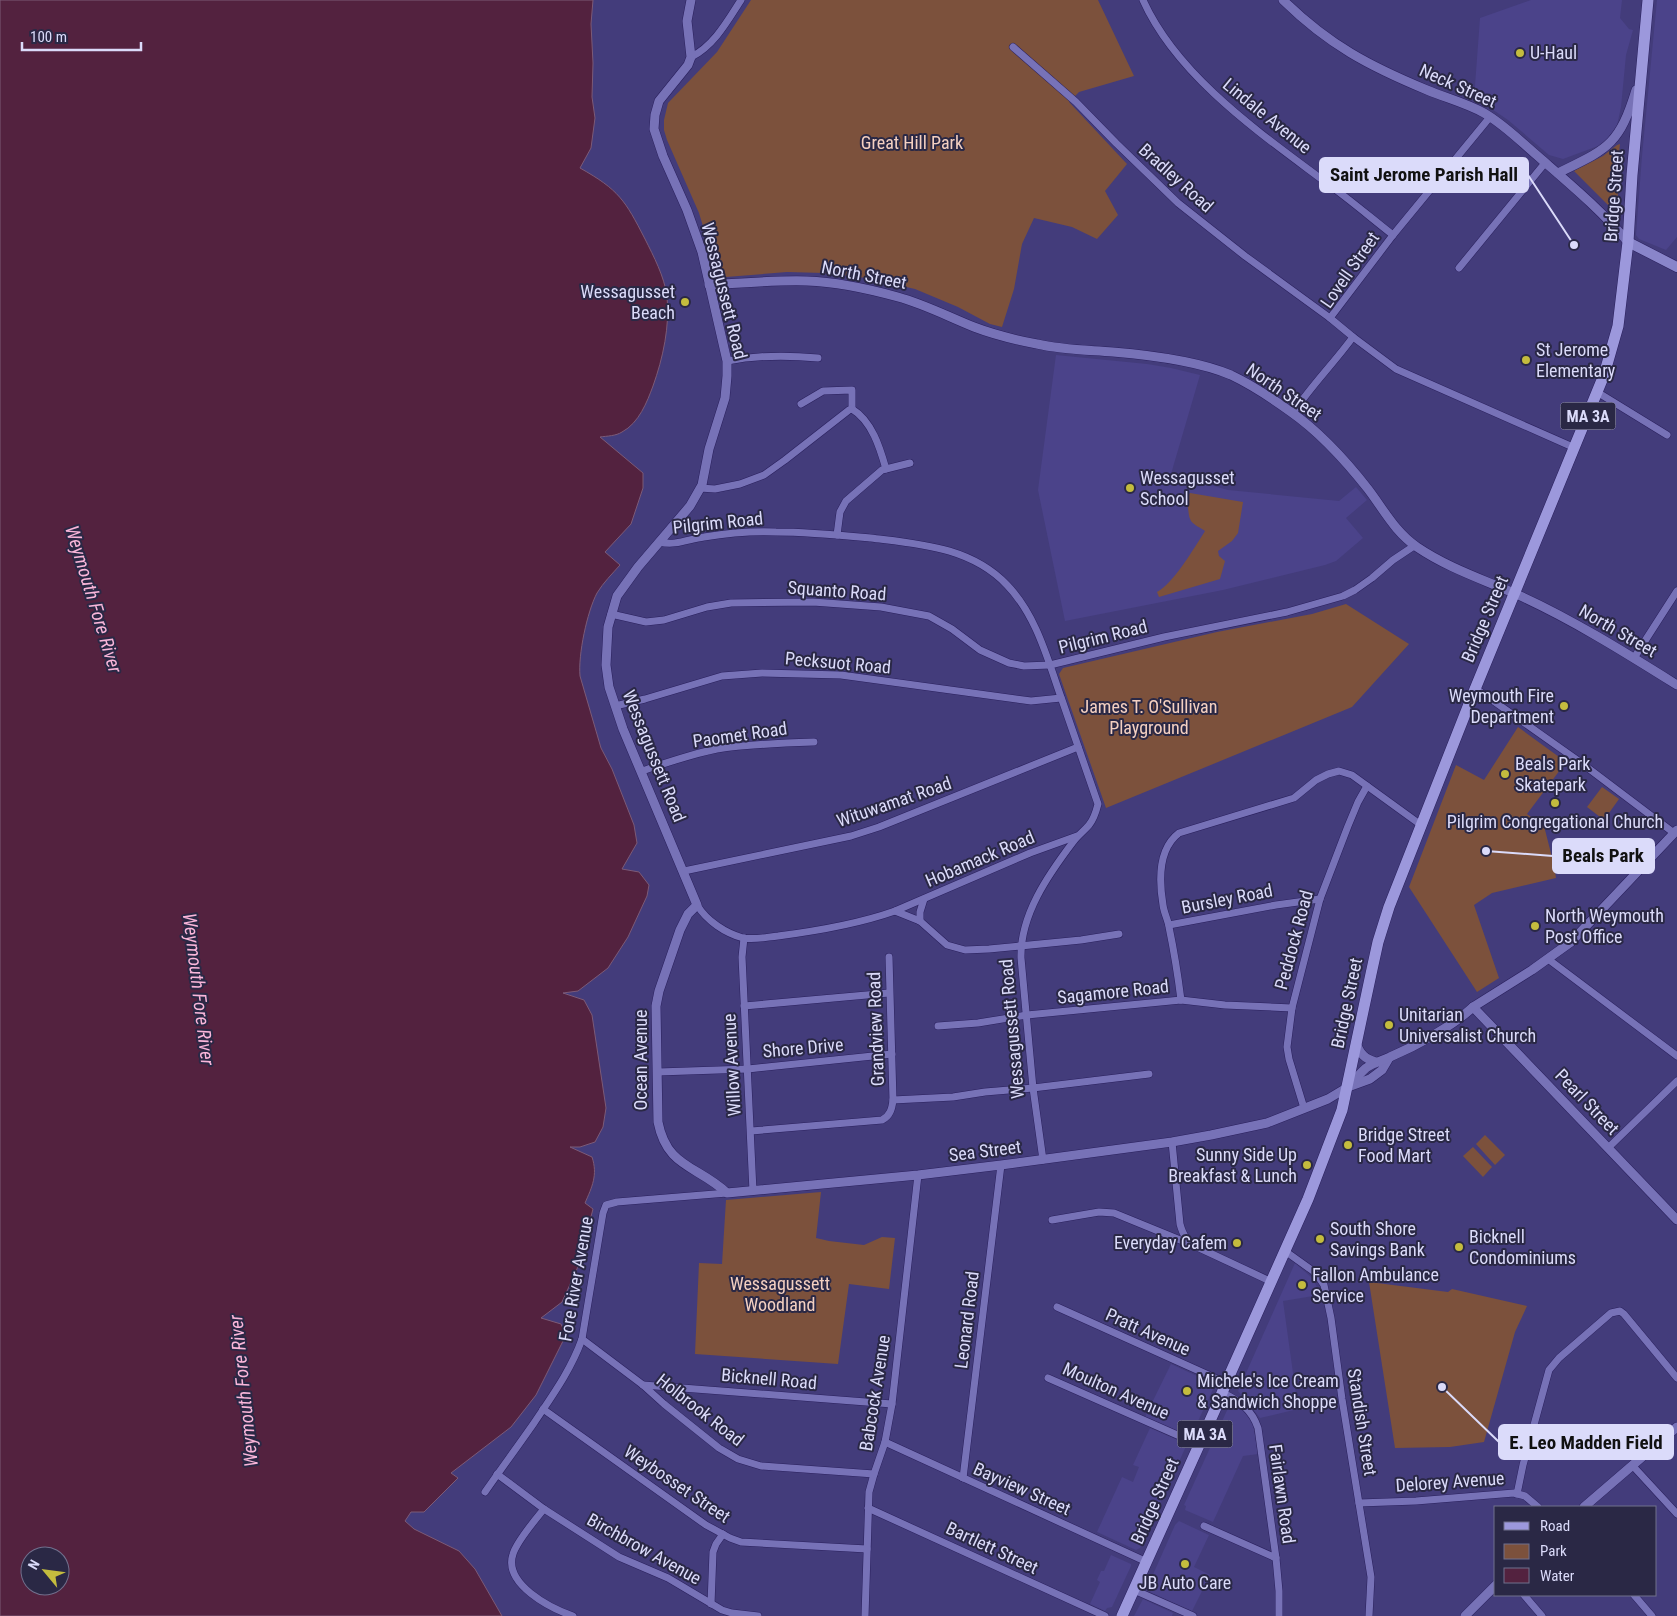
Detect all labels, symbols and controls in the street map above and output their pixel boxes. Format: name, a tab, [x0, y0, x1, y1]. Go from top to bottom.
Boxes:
scale bar	[22, 20, 141, 52]
text: 100 m	[30, 28, 67, 46]
place label: U-Haul	[1530, 42, 1577, 63]
marker: U-Haul	[1514, 47, 1526, 59]
street label: Neck Street	[1416, 59, 1500, 112]
street label: Lindale Avenue	[1219, 74, 1316, 158]
park label: Great Hill Park	[861, 132, 963, 153]
street label: Bradley Road	[1135, 139, 1218, 216]
street label: Bridge Street	[1600, 149, 1627, 243]
callout: Saint Jerome Parish Hall	[1320, 158, 1528, 192]
text: Saint Jerome Parish Hall	[1330, 163, 1518, 186]
street label: Wessagussett Road	[697, 220, 752, 361]
street label: Lovell Street	[1316, 228, 1383, 312]
street label: North Street	[820, 256, 909, 293]
place label: Wessagusset Beach	[580, 281, 675, 323]
marker: Wessagusset Beach	[679, 296, 691, 308]
place label: St Jerome Elementary	[1536, 339, 1616, 381]
marker: St Jerome Elementary	[1520, 354, 1532, 366]
street label: North Street	[1243, 359, 1326, 424]
road number: MA 3A	[1560, 402, 1616, 430]
place label: Wessagusset School	[1140, 467, 1235, 509]
marker: Wessagusset School	[1124, 482, 1136, 494]
street label: Pilgrim Road	[672, 507, 764, 538]
water label: Weymouth Fore River	[60, 523, 127, 676]
street label: Bridge Street	[1457, 572, 1512, 665]
street label: Squanto Road	[787, 577, 887, 604]
street label: North Street	[1576, 600, 1661, 661]
street label: Pilgrim Road	[1056, 615, 1149, 658]
street label: Pecksuot Road	[784, 647, 892, 678]
place label: Weymouth Fire Department	[1449, 685, 1554, 727]
street label: Wessagussett Road	[618, 687, 690, 825]
park label: James T. O'Sullivan Playground	[1081, 696, 1217, 738]
marker: Weymouth Fire Department	[1558, 700, 1570, 712]
street label: Paomet Road	[691, 717, 788, 752]
place label: Beals Park Skatepark	[1515, 753, 1590, 795]
marker: Beals Park Skatepark	[1499, 768, 1511, 780]
street label: Wituwamat Road	[834, 772, 954, 831]
marker: Pilgrim Congregational Church	[1549, 797, 1561, 809]
place label: Pilgrim Congregational Church	[1447, 811, 1663, 832]
street label: Hobamack Road	[922, 826, 1038, 891]
callout: Beals Park	[1553, 839, 1654, 873]
text: Beals Park	[1562, 844, 1645, 867]
street label: Bursley Road	[1180, 879, 1274, 918]
street label: Peddock Road	[1270, 888, 1317, 992]
place label: North Weymouth Post Office	[1545, 905, 1664, 947]
water label: Weymouth Fore River	[178, 912, 219, 1067]
marker: North Weymouth Post Office	[1529, 920, 1541, 932]
street label: Bridge Street	[1327, 956, 1366, 1050]
street label: Wessagussett Road	[995, 958, 1028, 1100]
street label: Grandview Road	[863, 972, 888, 1086]
street label: Sagamore Road	[1056, 975, 1170, 1008]
place label: Unitarian Universalist Church	[1399, 1004, 1536, 1046]
street label: Ocean Avenue	[630, 1010, 651, 1110]
street label: Willow Avenue	[718, 1013, 745, 1117]
marker: Unitarian Universalist Church	[1383, 1019, 1395, 1031]
street label: Shore Drive	[762, 1034, 844, 1061]
street label: Pearl Street	[1551, 1065, 1624, 1139]
place label: Bridge Street Food Mart	[1358, 1124, 1450, 1166]
street label: Sea Street	[948, 1136, 1022, 1165]
marker: Bridge Street Food Mart	[1342, 1139, 1354, 1151]
place label: Sunny Side Up Breakfast & Lunch	[1168, 1144, 1297, 1186]
marker: Sunny Side Up Breakfast & Lunch	[1301, 1159, 1313, 1171]
street label: Fore River Avenue	[554, 1215, 597, 1343]
place label: South Shore Savings Bank	[1330, 1218, 1425, 1260]
place label: Bicknell Condominiums	[1469, 1226, 1576, 1268]
place label: Everyday Cafem	[1114, 1232, 1227, 1253]
marker: South Shore Savings Bank	[1314, 1233, 1326, 1245]
marker: Everyday Cafem	[1231, 1237, 1243, 1249]
marker: Bicknell Condominiums	[1453, 1241, 1465, 1253]
place label: Fallon Ambulance Service	[1312, 1264, 1439, 1306]
street label: Leonard Road	[950, 1270, 983, 1370]
park label: Wessagussett Woodland	[730, 1273, 830, 1315]
marker: Fallon Ambulance Service	[1296, 1279, 1308, 1291]
street label: Pratt Avenue	[1103, 1304, 1194, 1360]
water label: Weymouth Fore River	[224, 1313, 263, 1468]
street label: Babcock Avenue	[855, 1333, 894, 1452]
street label: Moulton Avenue	[1060, 1358, 1173, 1423]
street label: Bicknell Road	[720, 1364, 818, 1393]
street label: Standish Street	[1344, 1367, 1381, 1477]
street label: Holbrook Road	[652, 1369, 748, 1450]
place label: Michele's Ice Cream & Sandwich Shoppe	[1197, 1370, 1339, 1412]
marker: Michele's Ice Cream & Sandwich Shoppe	[1181, 1385, 1193, 1397]
road number: MA 3A	[1178, 1420, 1232, 1448]
callout: E. Leo Madden Field	[1499, 1425, 1673, 1459]
text: E. Leo Madden Field	[1509, 1431, 1663, 1454]
street label: Weybosset Street	[620, 1440, 734, 1527]
street label: Fairlawn Road	[1265, 1443, 1300, 1545]
street label: Bridge Street	[1126, 1455, 1183, 1547]
street label: Bayview Street	[970, 1458, 1074, 1519]
street label: Delorey Avenue	[1395, 1467, 1505, 1496]
legend	[1494, 1506, 1657, 1596]
street label: Birchbrow Avenue	[584, 1509, 705, 1589]
street label: Bartlett Street	[943, 1517, 1042, 1578]
text: Road	[1540, 1517, 1570, 1535]
text: Park	[1540, 1542, 1567, 1560]
north arrow	[20, 1546, 70, 1596]
text: N	[25, 1557, 43, 1572]
marker: JB Auto Care	[1179, 1558, 1191, 1570]
text: Water	[1540, 1567, 1575, 1585]
place label: JB Auto Care	[1139, 1572, 1231, 1593]

